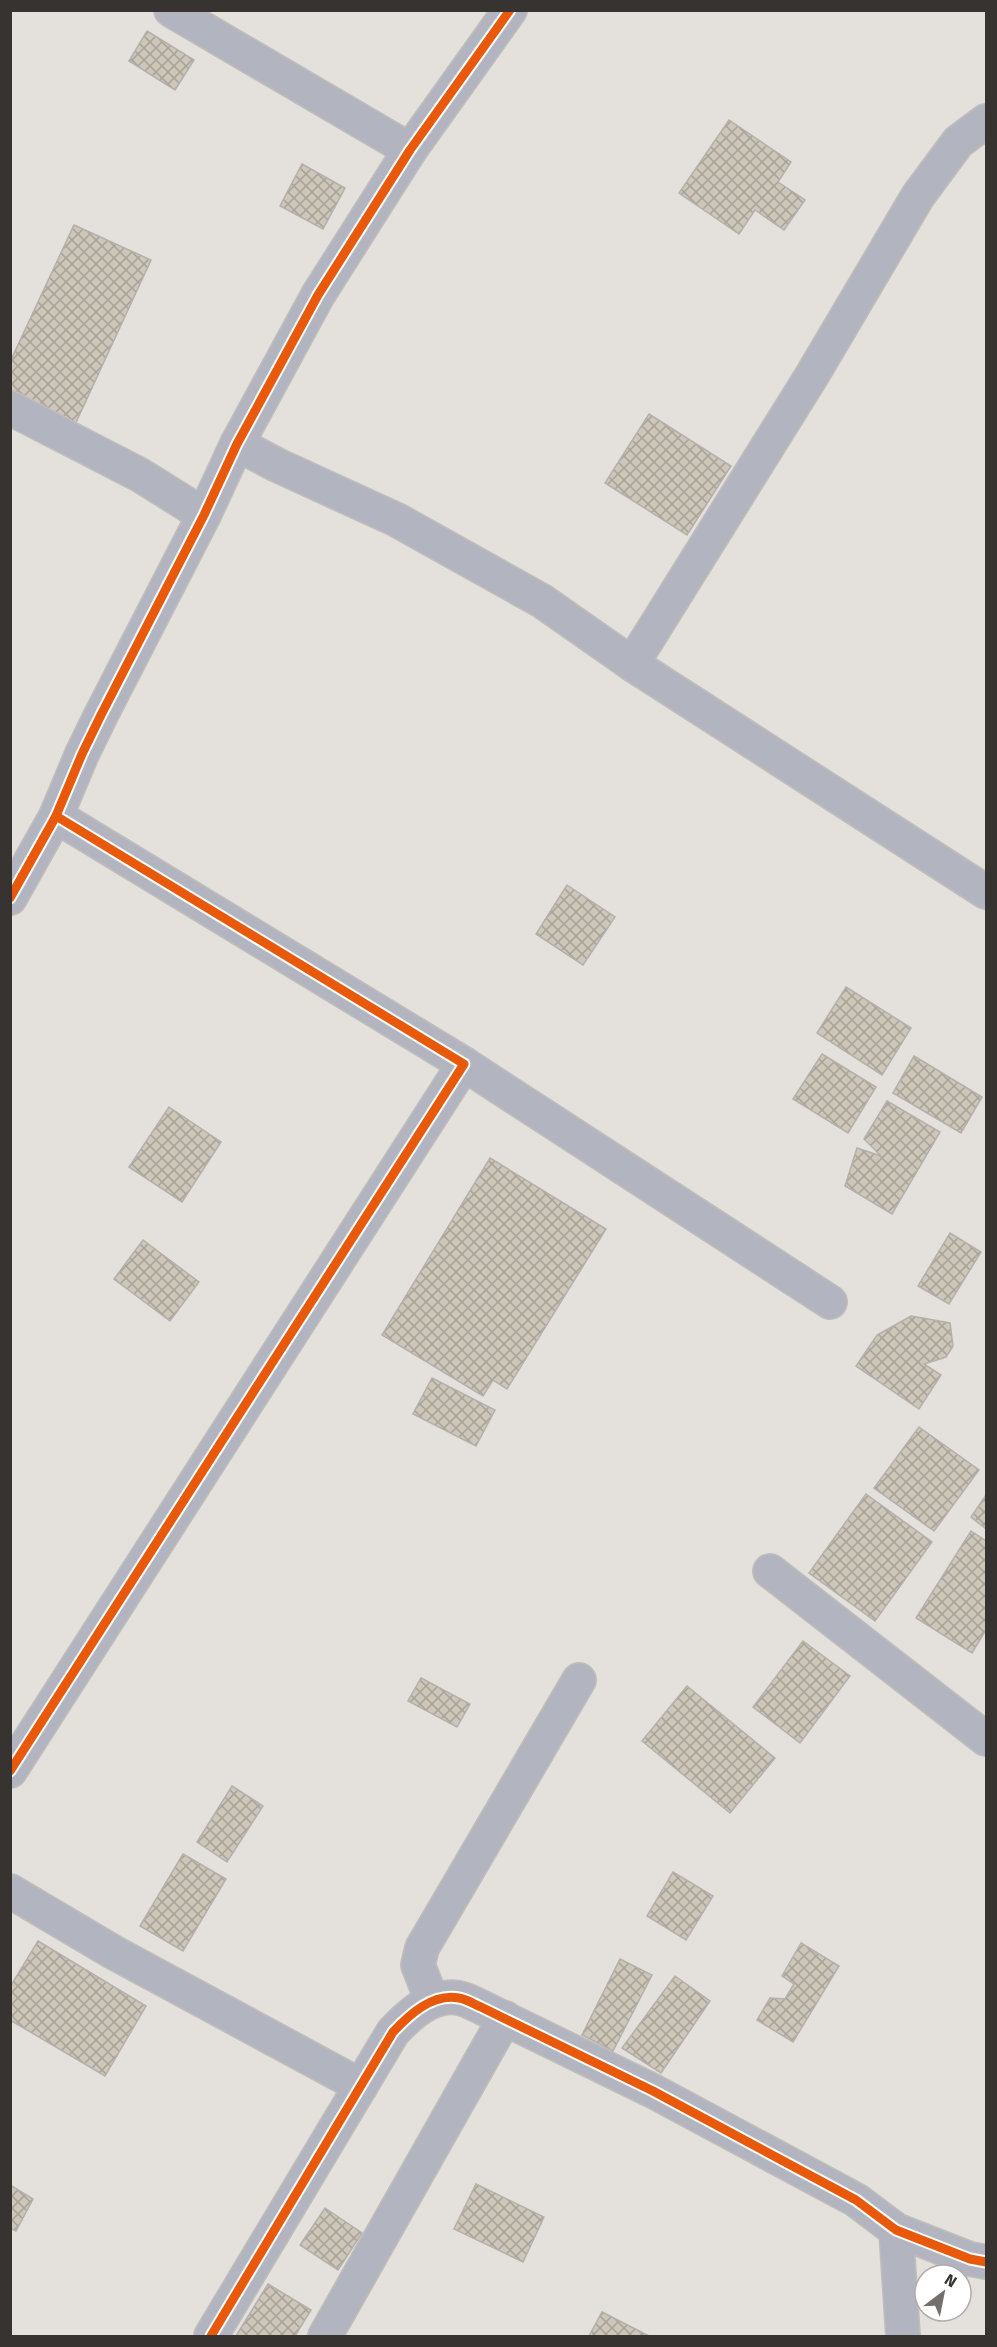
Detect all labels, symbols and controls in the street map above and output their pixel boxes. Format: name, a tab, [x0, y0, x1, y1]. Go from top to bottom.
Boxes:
north arrow	[913, 2263, 973, 2323]
text: N	[941, 2270, 960, 2292]

